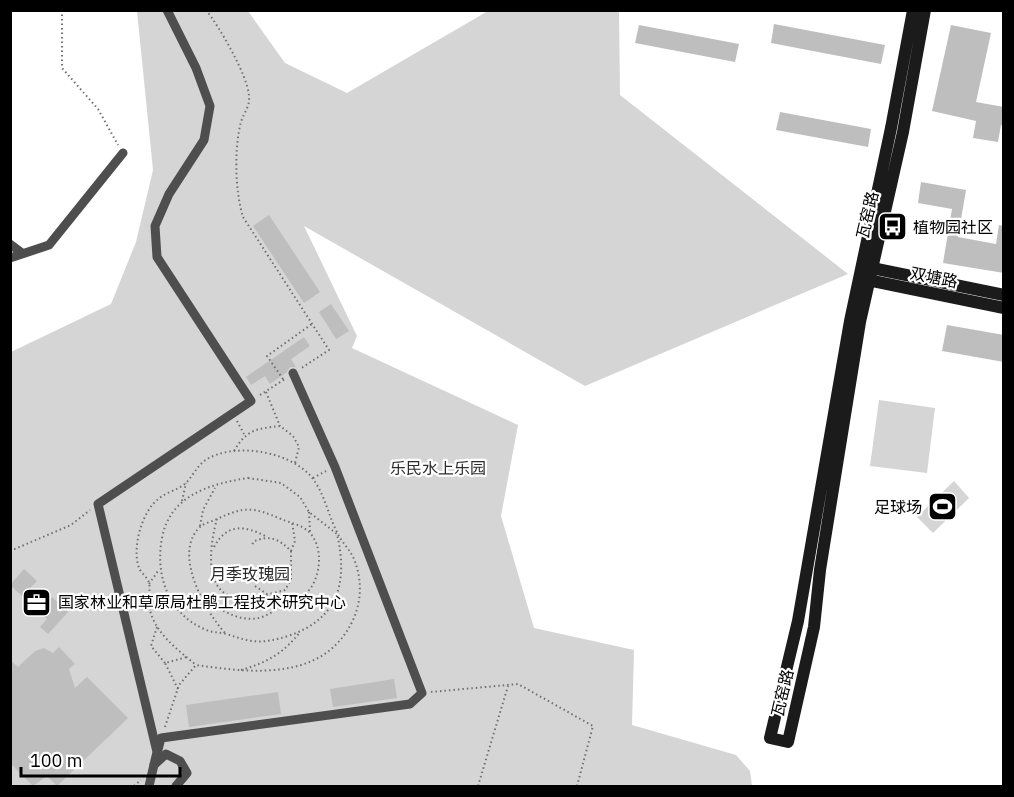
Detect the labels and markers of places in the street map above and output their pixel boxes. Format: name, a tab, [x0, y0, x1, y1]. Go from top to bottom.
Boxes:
bus stop icon: 植物园社区	[876, 211, 908, 243]
place label: 植物园社区	[913, 217, 993, 237]
sports icon: 足球场	[927, 491, 959, 523]
place label: 足球场	[874, 497, 922, 517]
office icon: 国家林业和草原局杜鹃工程技术研究中心	[21, 586, 53, 618]
place label: 国家林业和草原局杜鹃工程技术研究中心	[58, 592, 346, 612]

